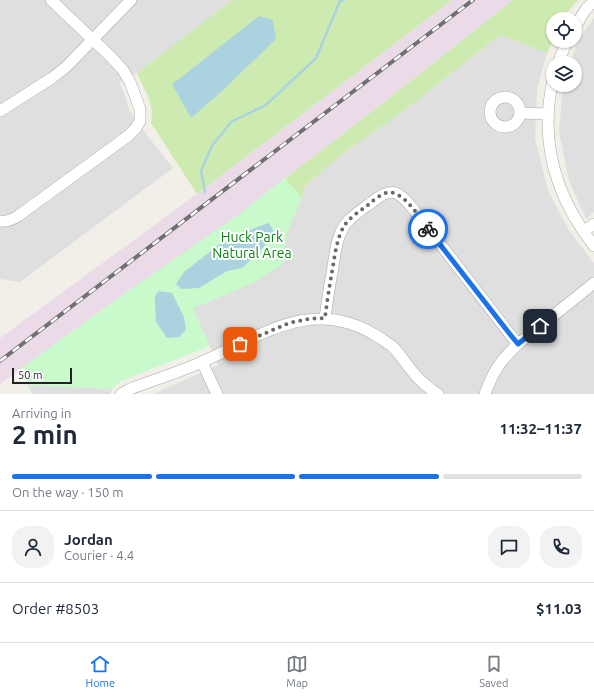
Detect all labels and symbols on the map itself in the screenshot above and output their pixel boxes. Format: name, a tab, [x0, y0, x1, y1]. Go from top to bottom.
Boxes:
courier	[408, 209, 448, 249]
park label: Huck Park Natural Area	[212, 229, 292, 261]
pin	[523, 309, 557, 343]
pin	[223, 327, 257, 361]
scale bar	[12, 366, 72, 385]

